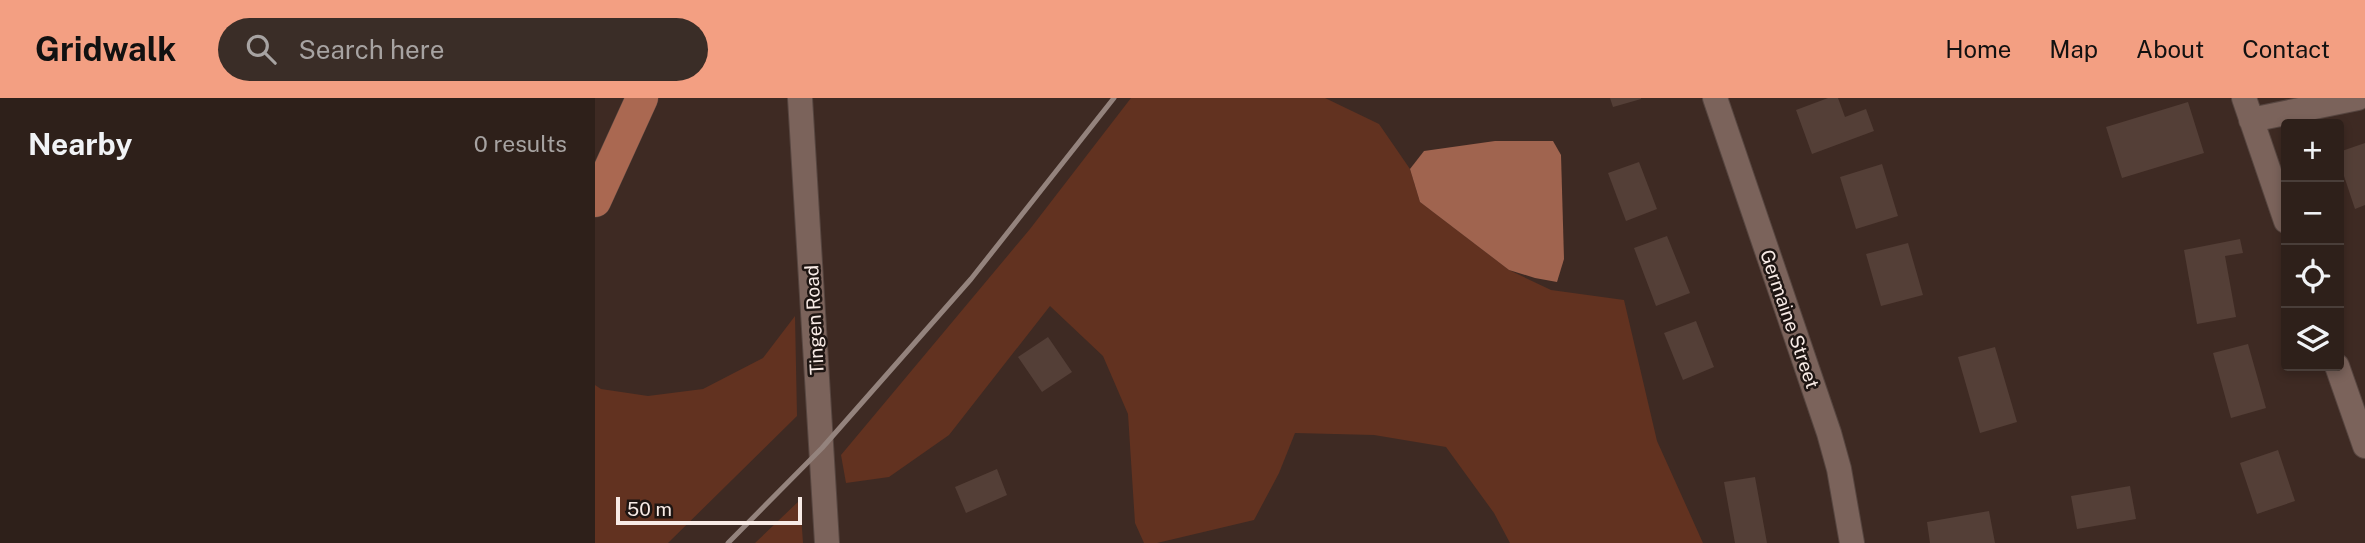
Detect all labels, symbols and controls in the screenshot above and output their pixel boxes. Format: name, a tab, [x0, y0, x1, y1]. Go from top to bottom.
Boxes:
search box	[218, 18, 708, 81]
text: Gridwalk	[35, 30, 176, 68]
icon: search	[242, 30, 280, 68]
text: Search here	[298, 34, 444, 65]
text: Home	[1945, 35, 2011, 63]
text: Map	[2049, 35, 2098, 63]
text: About	[2136, 35, 2204, 63]
text: Contact	[2242, 35, 2330, 63]
map controls	[2281, 119, 2344, 371]
button: +	[2281, 119, 2344, 182]
text: Nearby	[28, 126, 132, 162]
text: 0 results	[474, 130, 567, 157]
button: −	[2281, 182, 2344, 245]
button: locate	[2281, 245, 2344, 308]
street label: Germaine Street	[1756, 247, 1824, 391]
street label: Tingen Road	[800, 265, 828, 375]
button: layers	[2281, 308, 2344, 371]
scale bar	[616, 494, 801, 526]
text: 50 m	[627, 498, 672, 520]

